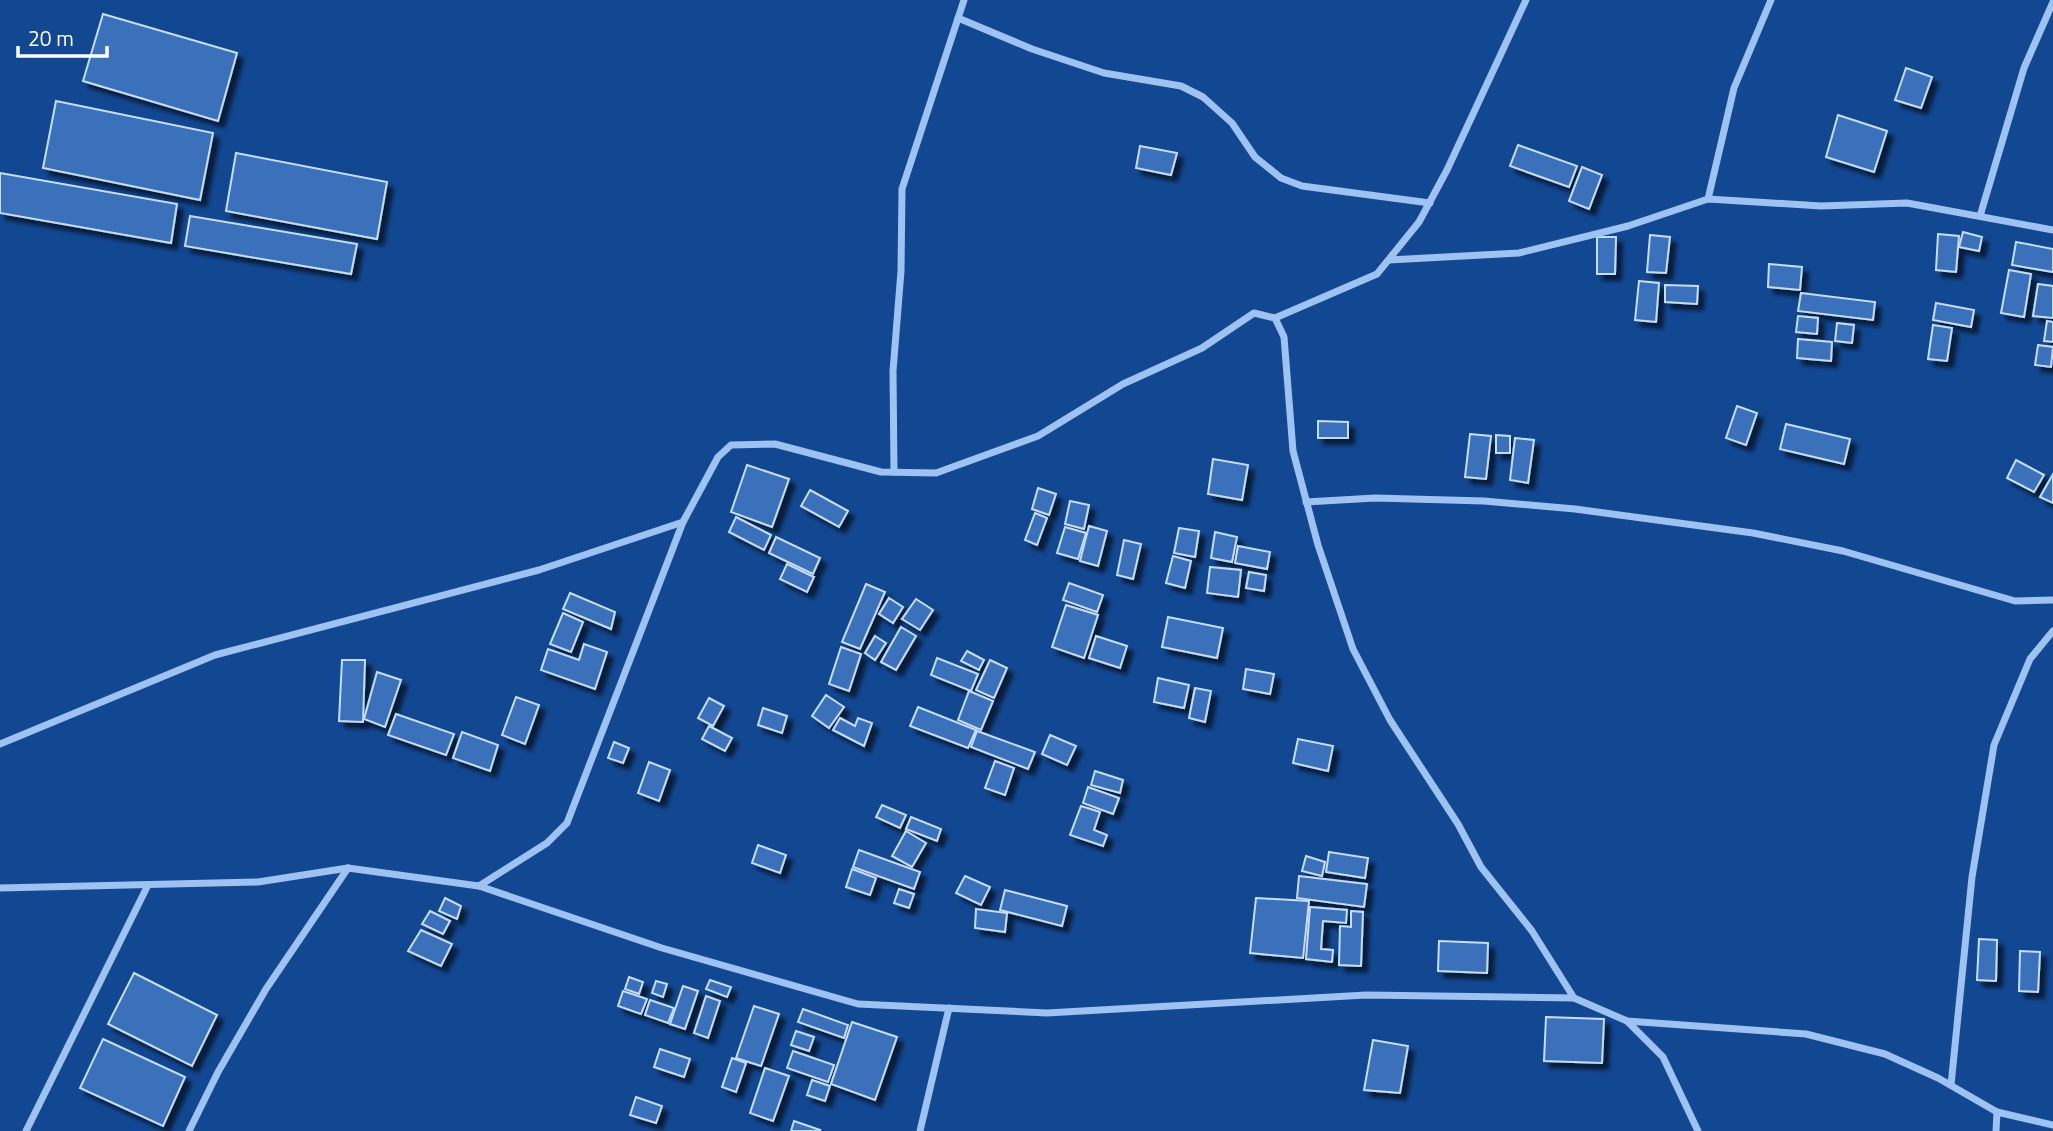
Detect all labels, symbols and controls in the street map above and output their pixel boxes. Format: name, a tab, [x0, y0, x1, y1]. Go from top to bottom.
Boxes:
scale bar	[18, 14, 107, 58]
text: 20 m	[28, 22, 74, 54]

